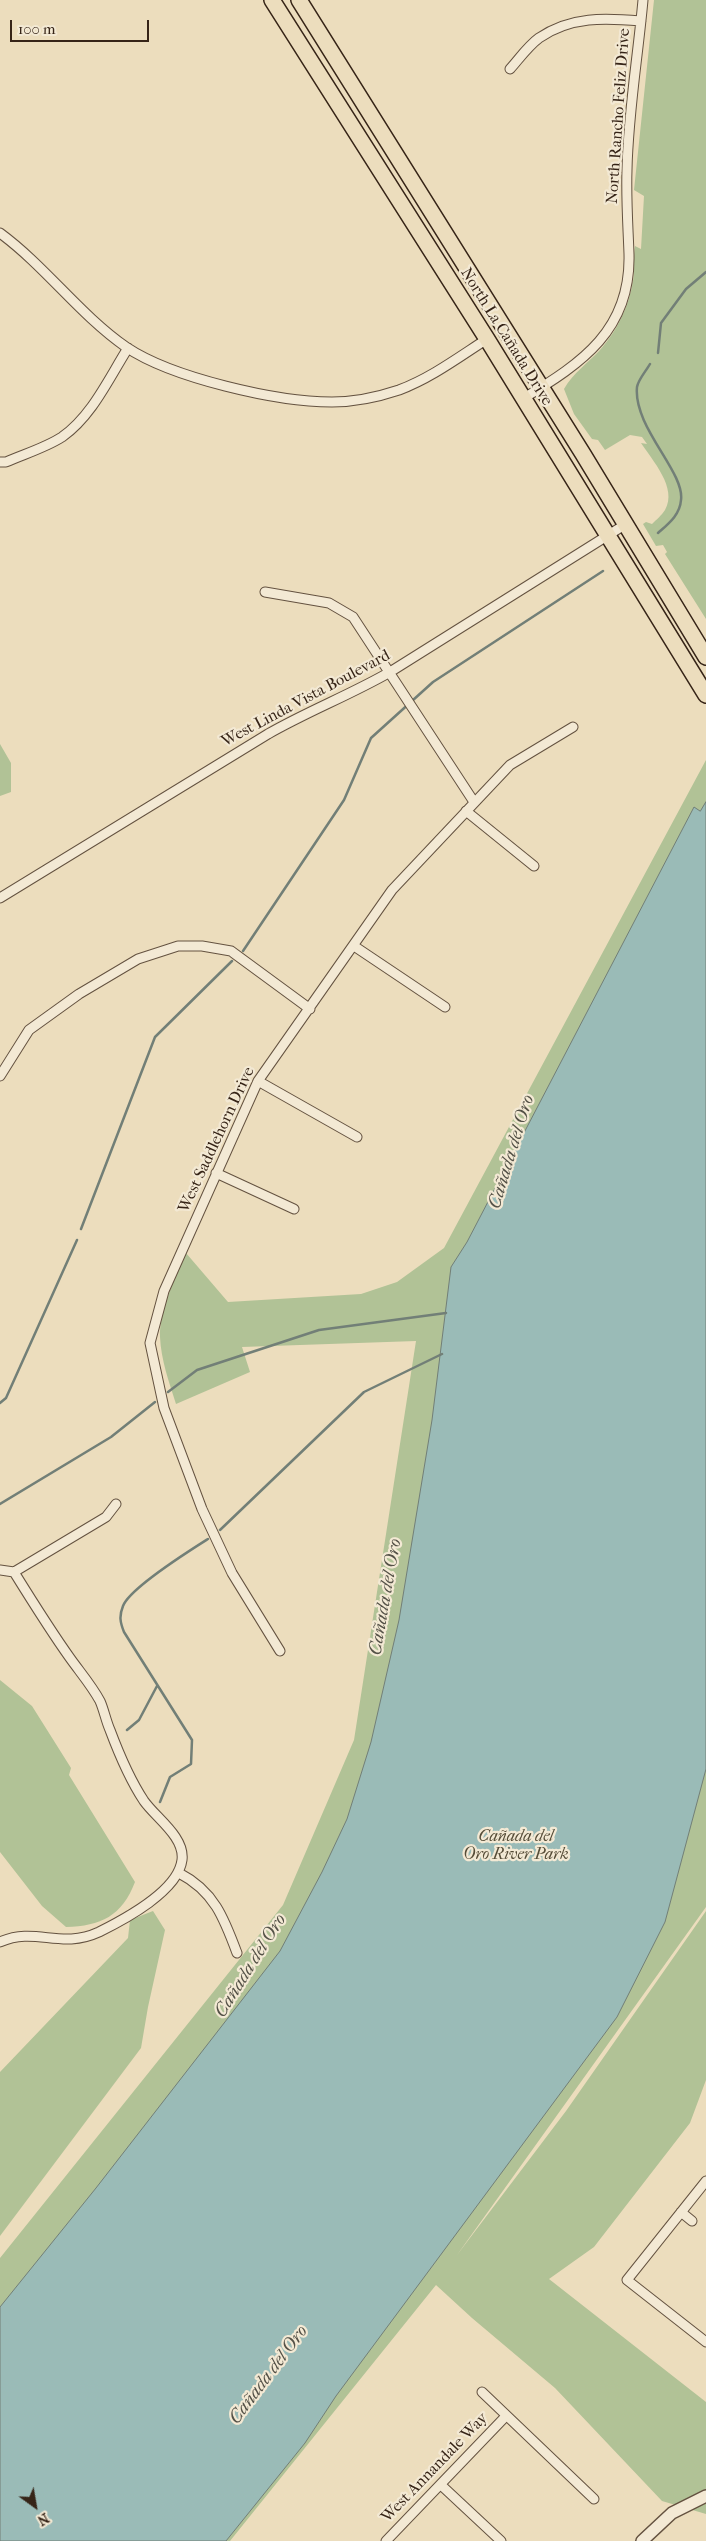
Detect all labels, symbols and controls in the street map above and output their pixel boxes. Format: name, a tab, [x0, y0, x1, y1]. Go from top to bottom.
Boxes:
scale bar	[12, 10, 151, 42]
text: 100 m	[18, 20, 56, 38]
street label: North Rancho Feliz Drive	[603, 28, 635, 204]
street label: North La Cañada Drive	[456, 265, 556, 409]
street label: West Linda Vista Boulevard	[218, 646, 394, 752]
street label: West Saddlehorn Drive	[175, 1064, 259, 1216]
water label: Cañada del Oro	[484, 1093, 540, 1211]
water label: Cañada del Oro	[365, 1537, 407, 1657]
park label: Cañada del Oro River Park	[463, 1827, 569, 1865]
water label: Cañada del Oro	[211, 1910, 291, 2022]
water label: Cañada del Oro	[225, 2322, 313, 2428]
street label: West Annandale Way	[378, 2409, 492, 2527]
north arrow	[10, 2481, 60, 2531]
text: N	[34, 2509, 52, 2529]

